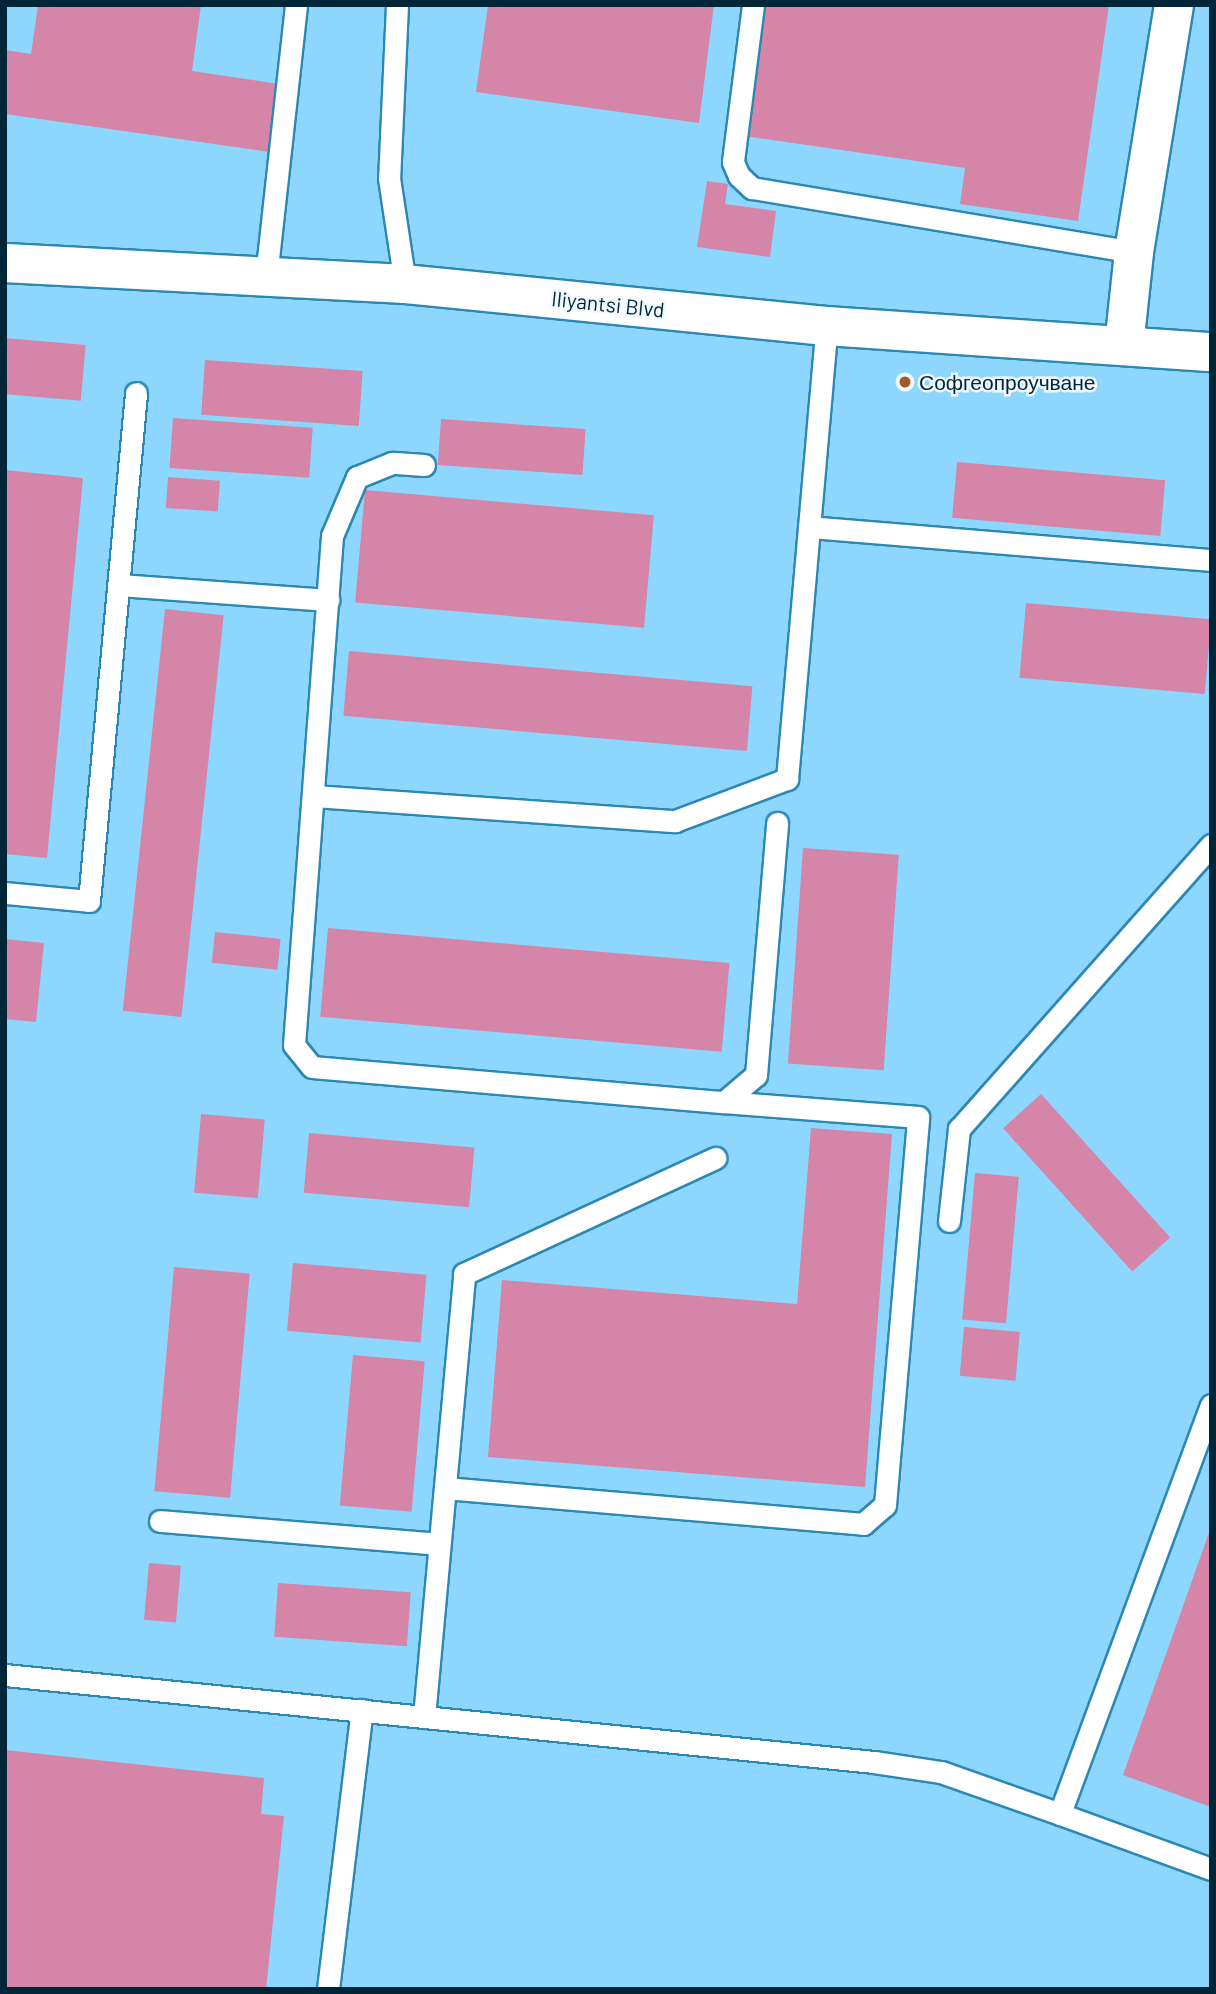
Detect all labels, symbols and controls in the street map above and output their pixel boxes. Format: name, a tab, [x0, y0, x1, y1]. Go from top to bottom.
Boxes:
street label: Iliyantsi Blvd	[550, 286, 666, 322]
place label: Софгеопроучване	[919, 369, 1095, 395]
marker: Софгеопроучване	[897, 374, 913, 390]

